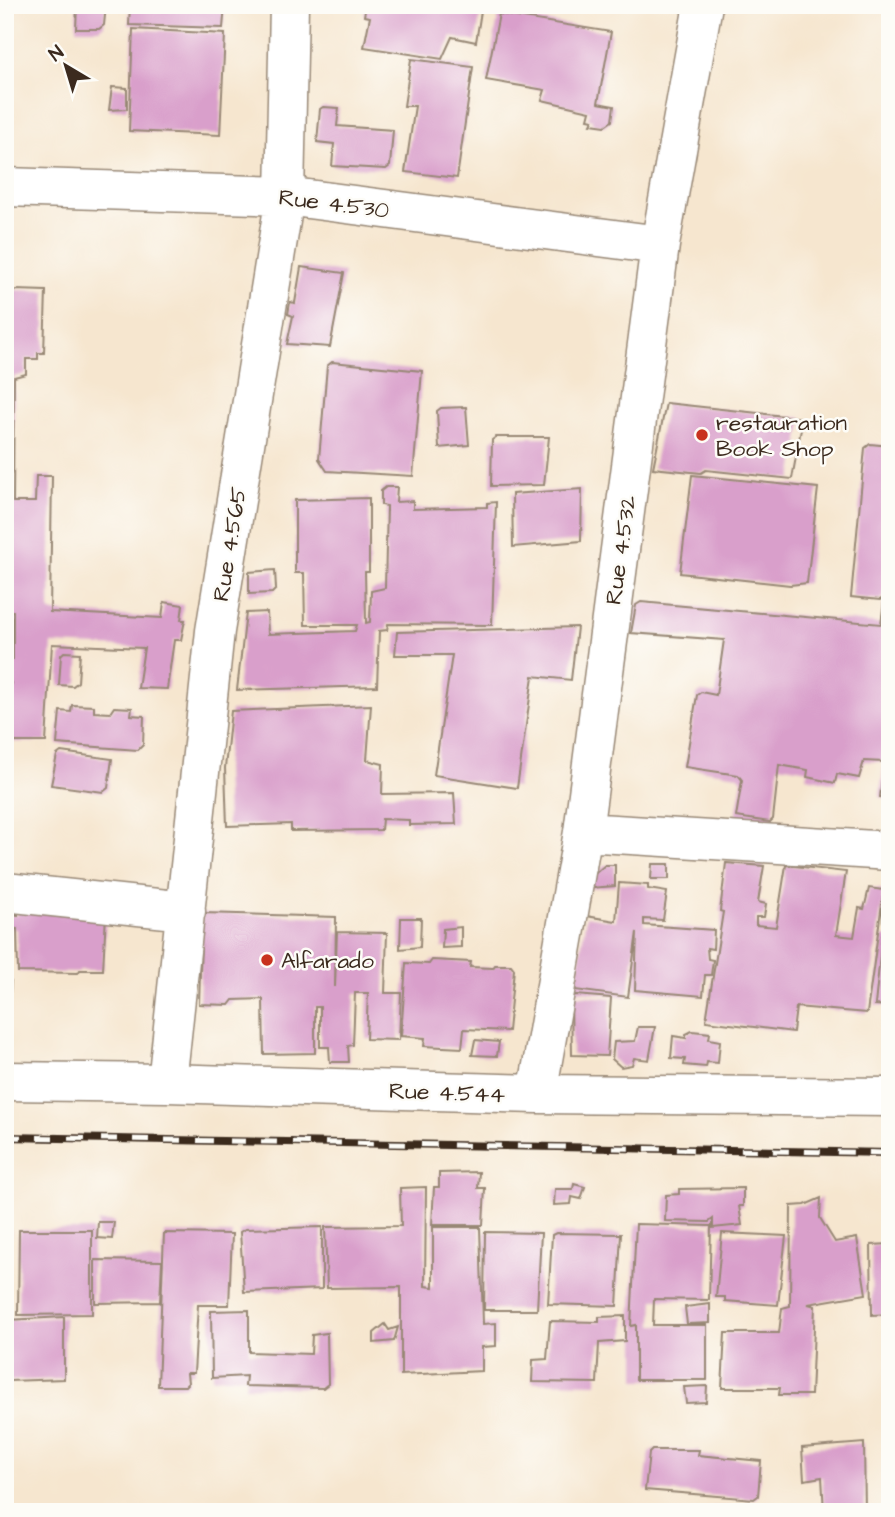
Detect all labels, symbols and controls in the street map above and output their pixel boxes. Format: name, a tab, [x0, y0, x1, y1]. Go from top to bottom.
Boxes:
north arrow	[32, 32, 102, 102]
text: N	[43, 39, 70, 68]
street label: Rue 4.530	[277, 181, 391, 227]
place label: restauration Book Shop	[716, 407, 847, 465]
marker: restauration Book Shop	[694, 427, 710, 443]
street label: Rue 4.565	[205, 485, 255, 604]
street label: Rue 4.532	[598, 494, 644, 607]
place label: Alfarado	[281, 945, 374, 977]
marker: Alfarado	[259, 952, 275, 968]
street label: Rue 4.544	[388, 1075, 506, 1111]

